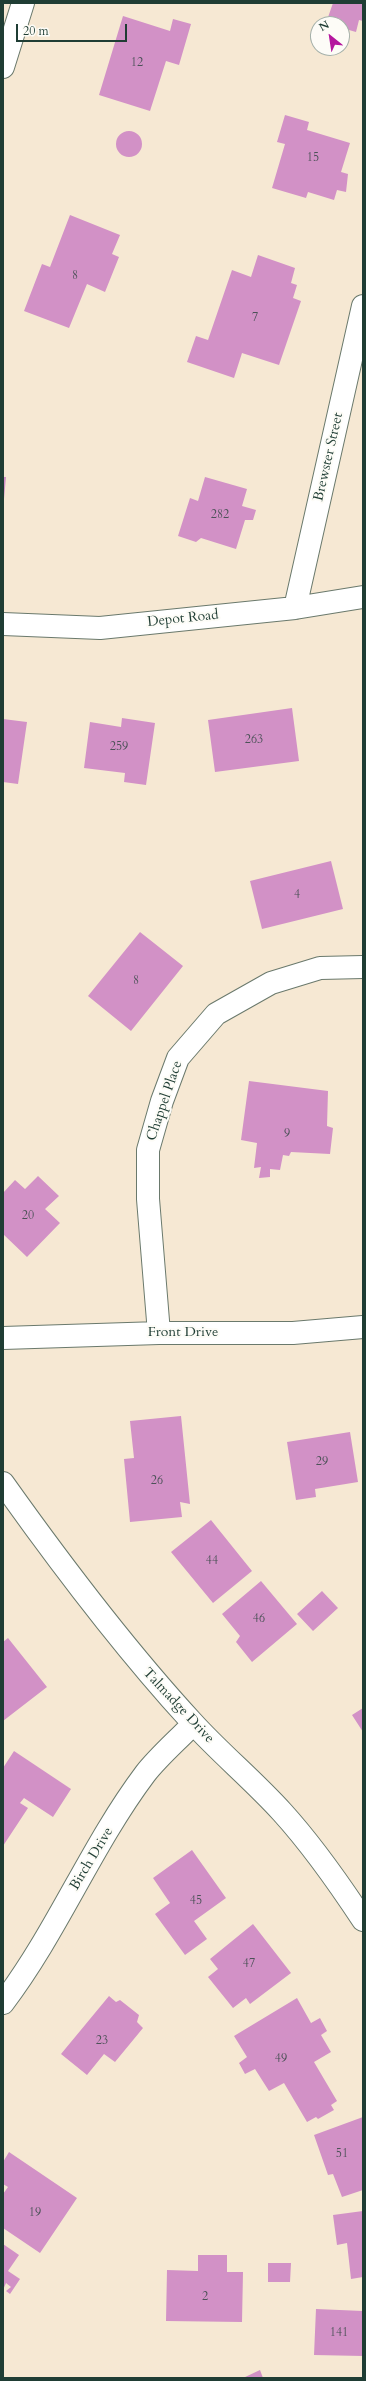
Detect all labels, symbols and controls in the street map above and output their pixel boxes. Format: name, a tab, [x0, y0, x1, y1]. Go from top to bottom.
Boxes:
scale bar	[18, 16, 129, 42]
north arrow	[310, 16, 350, 56]
text: N	[316, 17, 332, 35]
text: 20 m	[23, 23, 49, 39]
house number: 12	[131, 56, 143, 70]
house number: 15	[307, 151, 319, 165]
house number: 8	[72, 269, 78, 283]
house number: 7	[252, 311, 258, 325]
street label: Brewster Street	[311, 411, 347, 503]
house number: 282	[211, 508, 229, 522]
street label: Depot Road	[146, 607, 220, 631]
house number: 263	[245, 733, 263, 747]
house number: 259	[110, 740, 128, 754]
house number: 4	[294, 888, 300, 902]
house number: 8	[133, 974, 139, 988]
street label: Chappel Place	[143, 1059, 187, 1143]
house number: 9	[284, 1127, 290, 1141]
house number: 20	[22, 1209, 34, 1223]
street label: Front Drive	[148, 1325, 218, 1341]
house number: 29	[316, 1455, 328, 1469]
house number: 26	[151, 1474, 163, 1488]
house number: 44	[206, 1554, 218, 1568]
house number: 46	[253, 1612, 265, 1626]
street label: Talmadge Drive	[139, 1665, 217, 1747]
street label: Birch Drive	[67, 1825, 117, 1893]
house number: 45	[190, 1894, 202, 1908]
house number: 47	[243, 1957, 255, 1971]
house number: 23	[96, 2034, 108, 2048]
house number: 49	[275, 2052, 287, 2066]
house number: 51	[336, 2147, 348, 2161]
house number: 19	[29, 2206, 41, 2220]
house number: 2	[202, 2290, 208, 2304]
house number: 141	[330, 2326, 348, 2340]

